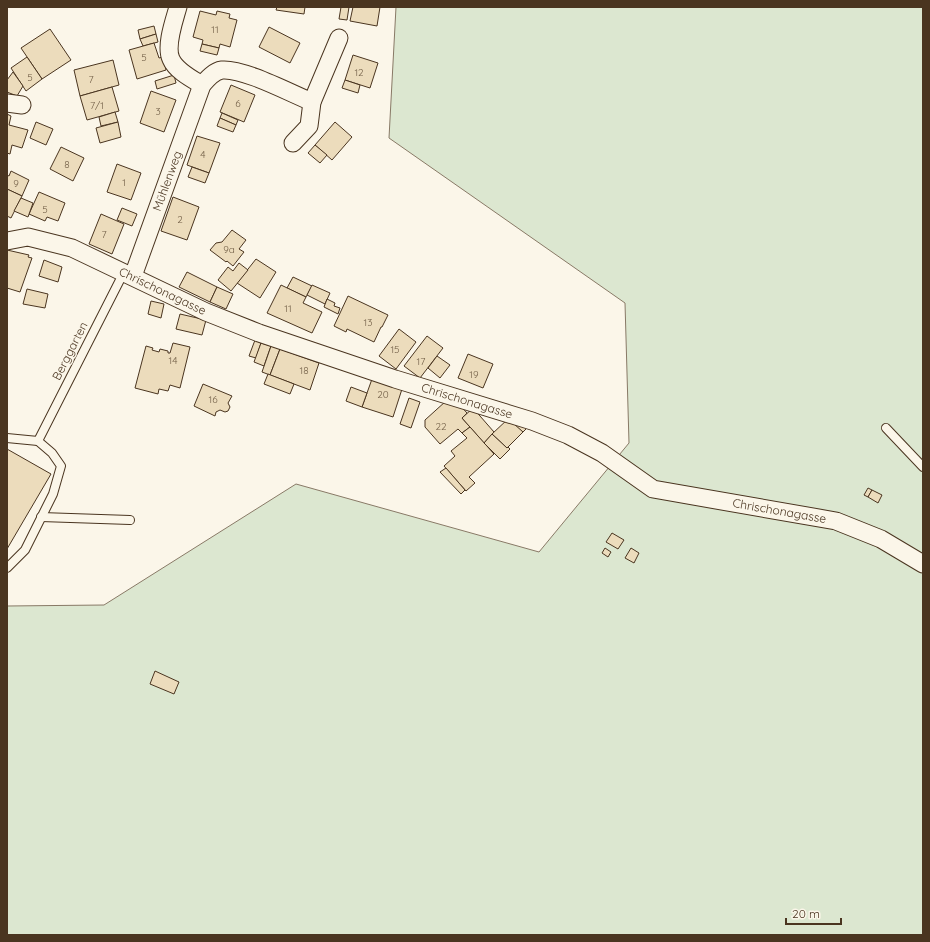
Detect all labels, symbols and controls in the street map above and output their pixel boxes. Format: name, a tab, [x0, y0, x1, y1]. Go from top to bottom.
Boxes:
house number: 11	[211, 23, 219, 36]
house number: 5	[141, 51, 147, 64]
house number: 12	[354, 66, 364, 79]
house number: 5	[27, 71, 33, 84]
house number: 7	[88, 73, 94, 86]
house number: 6	[235, 97, 241, 110]
house number: 7/1	[90, 99, 104, 112]
house number: 3	[155, 105, 161, 118]
house number: 4	[200, 148, 206, 161]
street label: Mühlenweg	[149, 149, 185, 213]
house number: 8	[64, 158, 70, 171]
house number: 1	[122, 176, 126, 189]
house number: 9	[13, 177, 19, 190]
house number: 5	[42, 203, 48, 216]
house number: 2	[177, 213, 183, 226]
house number: 7	[101, 228, 107, 241]
house number: 9a	[223, 243, 235, 256]
street label: Chrischonagasse	[117, 264, 209, 318]
house number: 11	[284, 302, 292, 315]
house number: 13	[364, 316, 372, 329]
street label: Berggarten	[48, 319, 91, 382]
house number: 15	[390, 343, 400, 356]
house number: 14	[169, 354, 177, 367]
house number: 17	[417, 355, 425, 368]
house number: 18	[299, 364, 309, 377]
house number: 19	[469, 368, 479, 381]
street label: Chrischonagasse	[420, 379, 515, 422]
house number: 20	[377, 388, 389, 401]
house number: 16	[208, 393, 218, 406]
house number: 22	[435, 420, 447, 433]
street label: Chrischonagasse	[732, 495, 828, 526]
scale bar	[786, 900, 841, 926]
text: 20 m	[792, 906, 820, 921]

